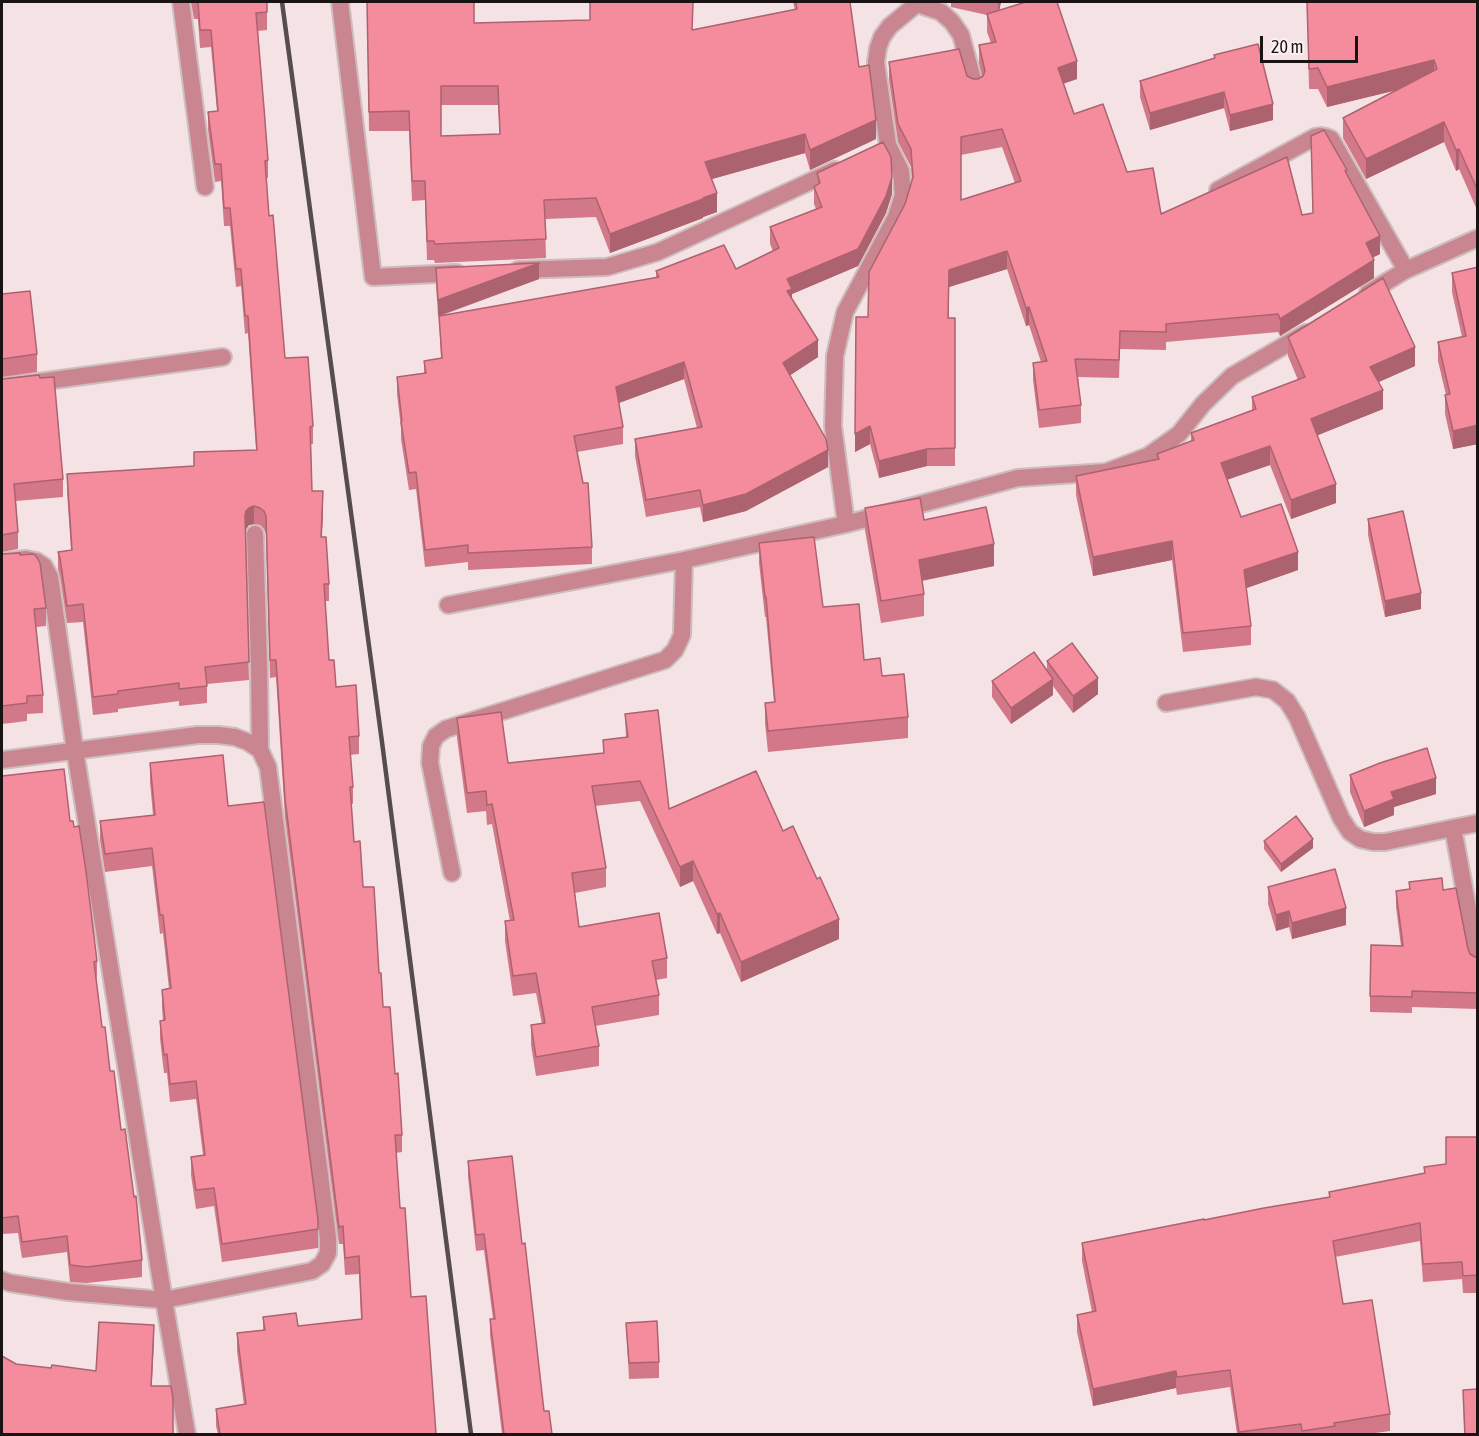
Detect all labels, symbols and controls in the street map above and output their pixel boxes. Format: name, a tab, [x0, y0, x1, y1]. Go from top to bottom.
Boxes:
scale bar	[1263, 24, 1360, 62]
text: 20 m	[1271, 36, 1303, 57]

